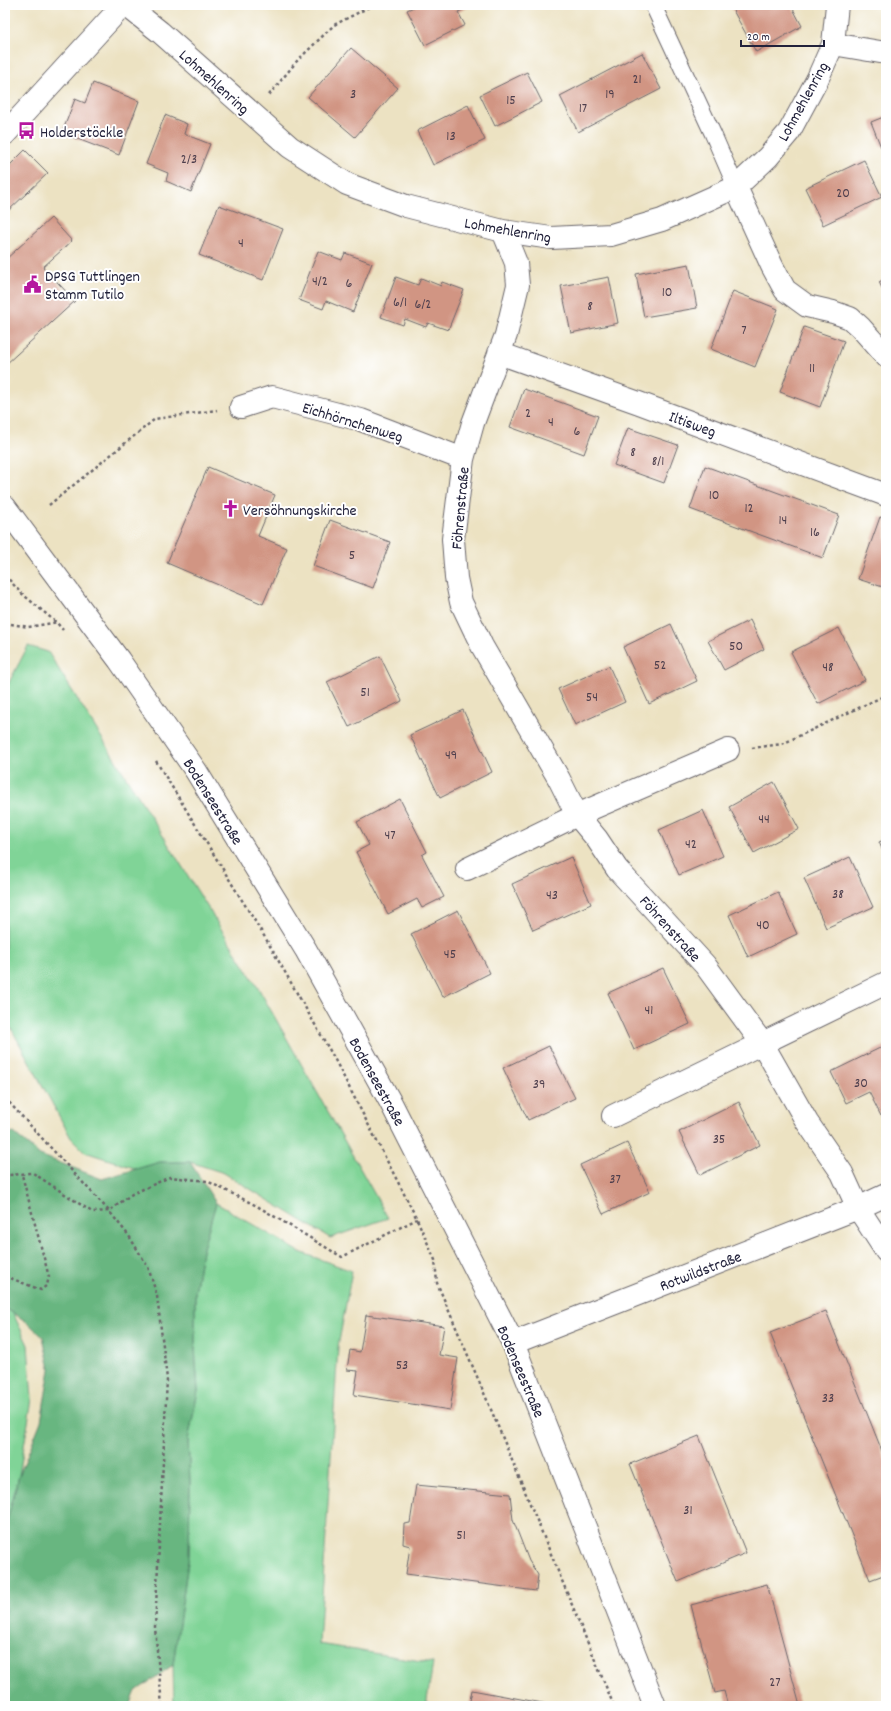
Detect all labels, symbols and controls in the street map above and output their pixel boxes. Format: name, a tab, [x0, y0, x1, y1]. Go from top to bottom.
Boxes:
scale bar	[741, 22, 824, 48]
text: 20 m	[747, 29, 770, 46]
street label: Lohmehlenring	[173, 45, 254, 121]
street label: Lohmehlenring	[773, 58, 836, 146]
house number: 21	[632, 70, 642, 90]
house number: 3	[350, 85, 356, 105]
house number: 19	[605, 85, 615, 105]
house number: 15	[506, 91, 516, 111]
house number: 17	[579, 99, 587, 119]
bus stop icon: Holderstöckle	[17, 121, 37, 141]
place label: Holderstöckle	[40, 122, 123, 145]
house number: 13	[446, 127, 456, 147]
house number: 2/3	[181, 150, 197, 170]
house number: 20	[836, 184, 850, 204]
street label: Lohmehlenring	[462, 213, 553, 250]
house number: 4	[238, 234, 244, 254]
place label: DPSG Tuttlingen Stamm Tutilo	[45, 266, 140, 307]
house number: 4/2	[312, 272, 328, 292]
public building icon: DPSG Tuttlingen Stamm Tutilo	[22, 274, 42, 294]
house number: 6	[346, 274, 353, 294]
house number: 10	[662, 283, 672, 303]
house number: 6/1	[393, 293, 407, 313]
house number: 6/2	[415, 295, 431, 315]
house number: 8	[587, 297, 593, 317]
house number: 7	[741, 321, 747, 341]
house number: 11	[809, 359, 815, 379]
street label: Eichhörnchenweg	[299, 397, 405, 450]
house number: 2	[525, 404, 531, 424]
street label: Iltisweg	[665, 406, 719, 444]
house number: 4	[548, 413, 554, 433]
house number: 6	[574, 422, 581, 442]
house number: 8	[630, 443, 636, 463]
house number: 8/1	[652, 452, 664, 472]
street label: Föhrenstraße	[446, 466, 477, 550]
house number: 10	[709, 486, 719, 506]
church icon: Versöhnungskirche	[220, 499, 240, 519]
house number: 12	[744, 499, 754, 519]
place label: Versöhnungskirche	[243, 500, 357, 523]
house number: 14	[779, 511, 787, 531]
house number: 16	[810, 523, 820, 543]
house number: 5	[349, 546, 355, 566]
house number: 50	[729, 637, 743, 657]
house number: 52	[654, 656, 666, 676]
house number: 48	[822, 658, 834, 678]
house number: 51	[360, 683, 370, 703]
house number: 54	[586, 688, 598, 708]
house number: 49	[445, 746, 457, 766]
street label: Bodenseestraße	[176, 755, 248, 850]
house number: 44	[758, 810, 770, 830]
house number: 47	[384, 826, 396, 846]
house number: 42	[685, 835, 697, 855]
house number: 38	[832, 885, 844, 905]
house number: 43	[546, 886, 558, 906]
street label: Föhrenstraße	[633, 891, 705, 968]
house number: 40	[756, 916, 770, 936]
house number: 45	[444, 945, 456, 965]
house number: 41	[645, 1001, 653, 1021]
street label: Bodenseestraße	[342, 1034, 410, 1131]
house number: 30	[854, 1074, 868, 1094]
house number: 39	[533, 1075, 545, 1095]
house number: 35	[713, 1130, 725, 1150]
house number: 37	[609, 1170, 621, 1190]
street label: Rotwildstraße	[657, 1246, 745, 1298]
street label: Bodenseestraße	[490, 1322, 549, 1422]
house number: 53	[396, 1356, 408, 1376]
house number: 33	[822, 1389, 834, 1409]
house number: 31	[683, 1501, 693, 1521]
house number: 51	[456, 1526, 466, 1546]
house number: 27	[769, 1673, 781, 1693]

